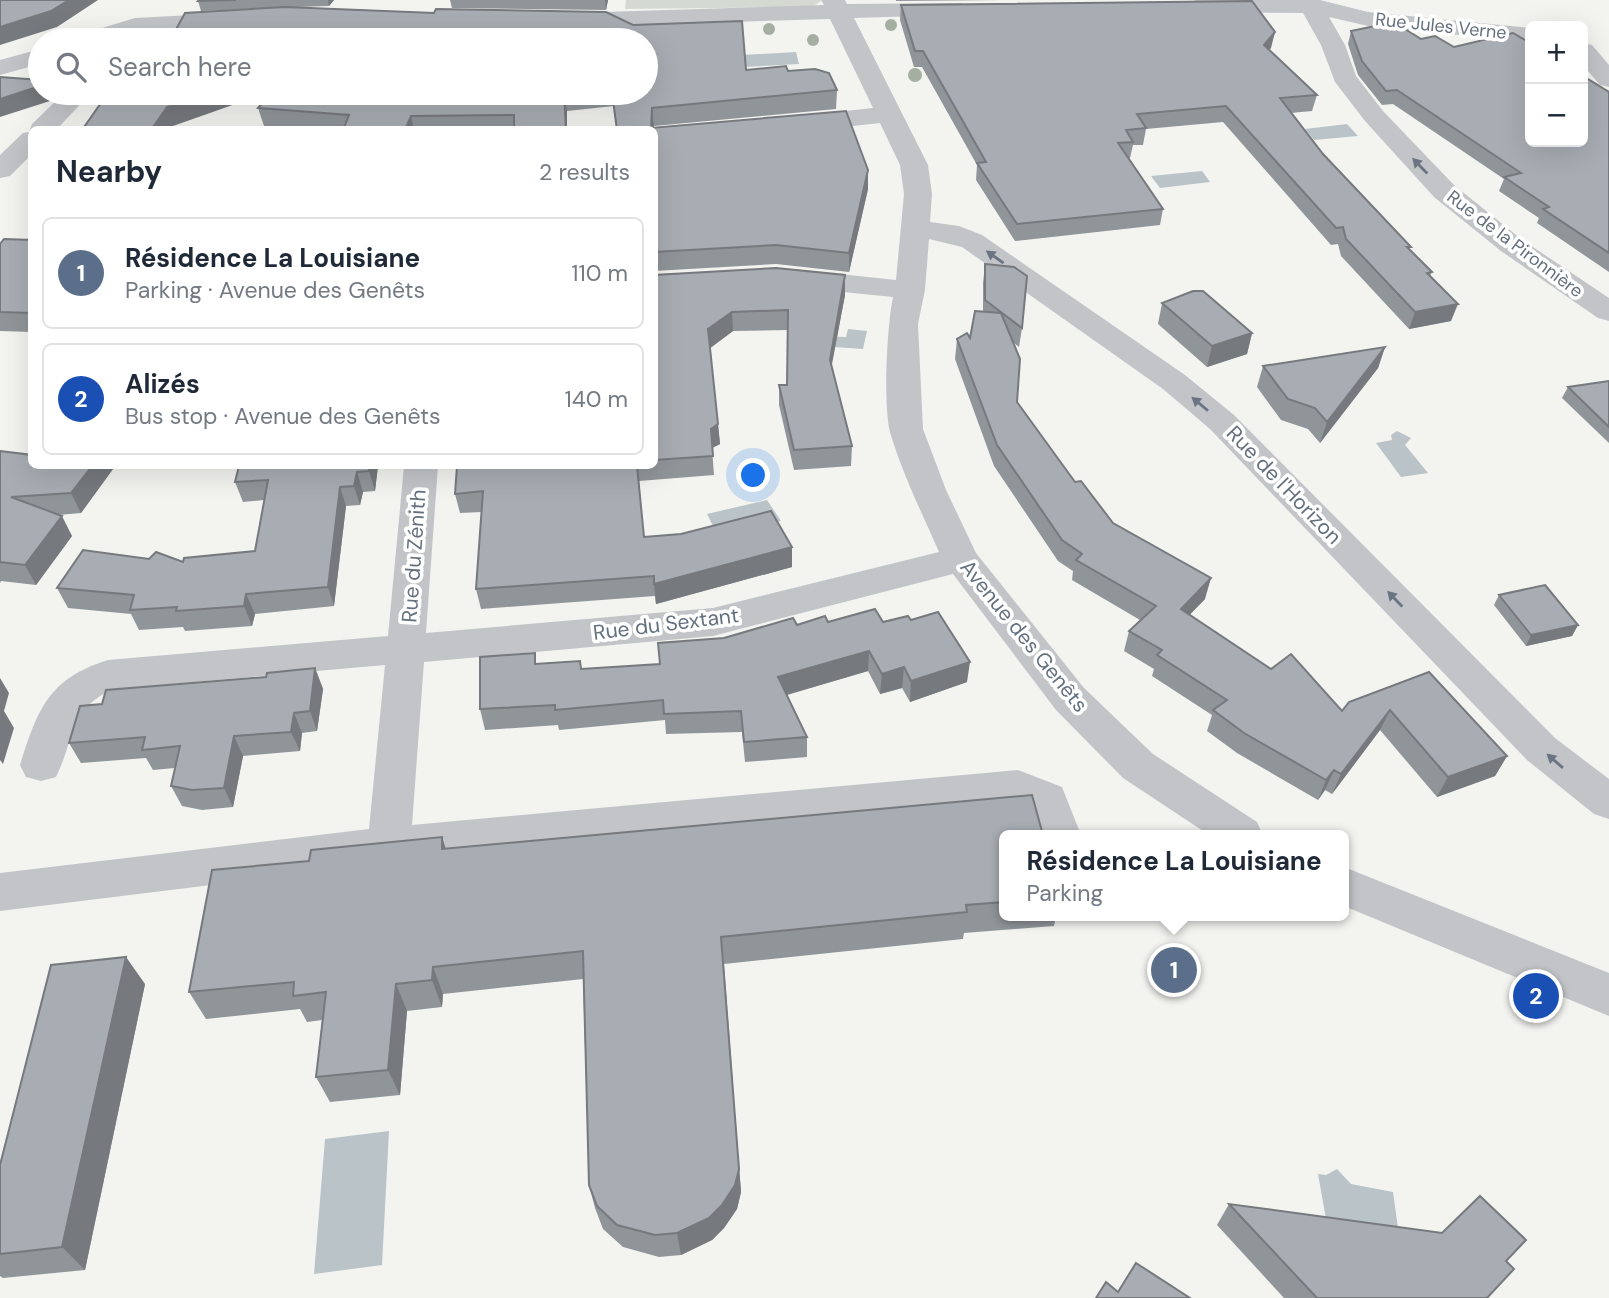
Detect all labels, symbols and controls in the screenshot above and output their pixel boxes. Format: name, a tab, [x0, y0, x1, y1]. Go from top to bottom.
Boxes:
street label: Rue Jules Verne	[1374, 7, 1508, 45]
map controls	[1525, 21, 1588, 147]
button: +	[1525, 21, 1588, 84]
search box	[28, 28, 658, 105]
icon: search	[52, 48, 90, 86]
text: Search here	[108, 50, 251, 84]
button: −	[1525, 84, 1588, 147]
text: Nearby	[56, 152, 162, 191]
text: 2 results	[539, 157, 630, 187]
one-way arrow	[1412, 158, 1428, 175]
street label: Rue de la Pironnière	[1442, 185, 1588, 303]
text: Résidence La Louisiane	[125, 241, 420, 275]
one-way arrow	[986, 250, 1004, 264]
text: 1	[77, 258, 85, 288]
text: 110 m	[571, 258, 628, 288]
text: Parking · Avenue des Genêts	[125, 275, 425, 305]
text: Alizés	[125, 367, 200, 401]
text: 2	[74, 384, 88, 414]
text: 140 m	[565, 384, 628, 414]
one-way arrow	[1191, 396, 1209, 411]
text: Bus stop · Avenue des Genêts	[125, 401, 441, 431]
street label: Rue de l'Horizon	[1220, 420, 1348, 550]
your location	[736, 458, 770, 492]
street label: Rue du Zénith	[395, 488, 433, 624]
street label: Avenue des Genêts	[954, 554, 1094, 718]
one-way arrow	[1386, 591, 1403, 608]
street label: Rue du Sextant	[591, 601, 741, 647]
one-way arrow	[1546, 753, 1564, 769]
popup	[999, 830, 1349, 921]
text: Résidence La Louisiane	[1026, 844, 1322, 878]
text: Parking	[1026, 878, 1103, 908]
pin: 1	[1151, 944, 1197, 996]
pin: 2	[1513, 970, 1559, 1022]

